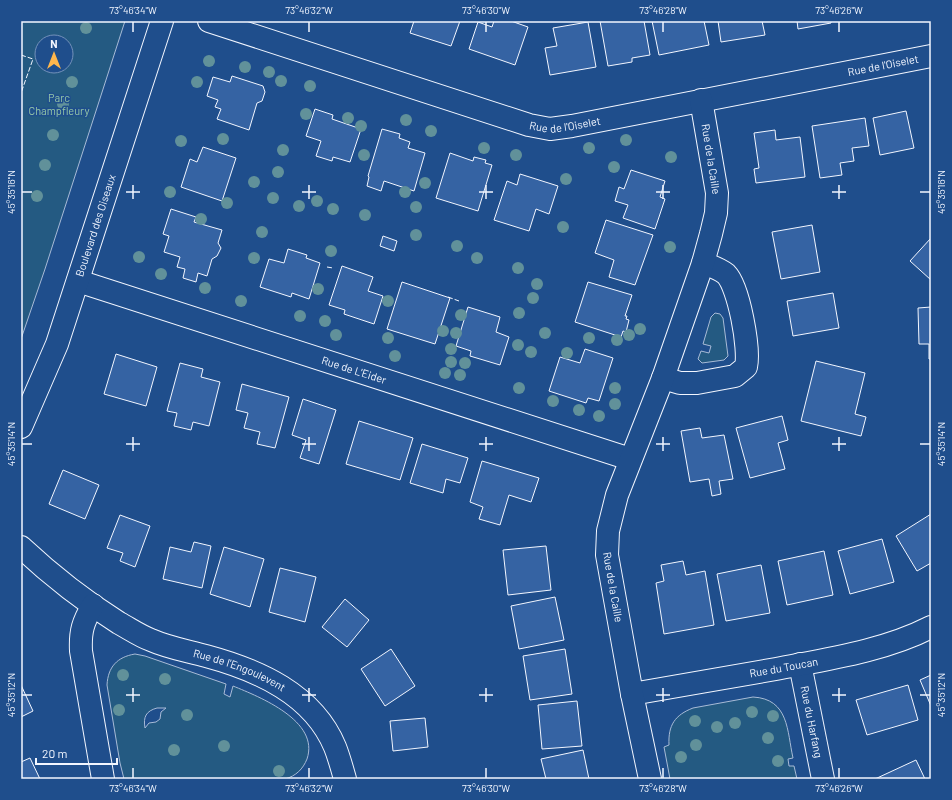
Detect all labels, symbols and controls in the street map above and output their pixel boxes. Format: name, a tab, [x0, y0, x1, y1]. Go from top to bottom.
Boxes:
text: 73°46'34"W	[109, 4, 157, 16]
text: 73°46'32"W	[285, 4, 333, 16]
text: 73°46'30"W	[462, 4, 510, 16]
text: 73°46'28"W	[639, 4, 687, 16]
text: 73°46'26"W	[815, 4, 863, 16]
north arrow	[34, 34, 74, 74]
text: N	[50, 37, 58, 50]
street label: Rue de l'Oiselet	[846, 52, 920, 78]
park label: Parc Champfleury	[29, 91, 89, 117]
street label: Rue de l'Oiselet	[528, 114, 602, 135]
street label: Rue de la Caille	[700, 123, 723, 195]
text: 45°35'16"N	[5, 170, 17, 214]
text: 45°35'16"N	[935, 170, 947, 214]
street label: Boulevard des Oiseaux	[72, 173, 118, 278]
street label: Rue de L'Eider	[320, 353, 388, 386]
text: 45°35'14"N	[5, 422, 17, 466]
text: 45°35'14"N	[935, 422, 947, 466]
street label: Rue de la Caille	[601, 551, 626, 623]
street label: Rue de l'Engoulevent	[192, 646, 288, 694]
street label: Rue du Toucan	[748, 654, 819, 679]
text: 45°35'12"N	[5, 673, 17, 717]
text: 45°35'12"N	[935, 673, 947, 717]
street label: Rue du Harfang	[799, 685, 826, 759]
scale bar	[36, 740, 117, 766]
text: 20 m	[42, 746, 68, 760]
text: 73°46'34"W	[109, 782, 157, 794]
text: 73°46'32"W	[285, 782, 333, 794]
text: 73°46'30"W	[462, 782, 510, 794]
text: 73°46'28"W	[639, 782, 687, 794]
text: 73°46'26"W	[815, 782, 863, 794]

